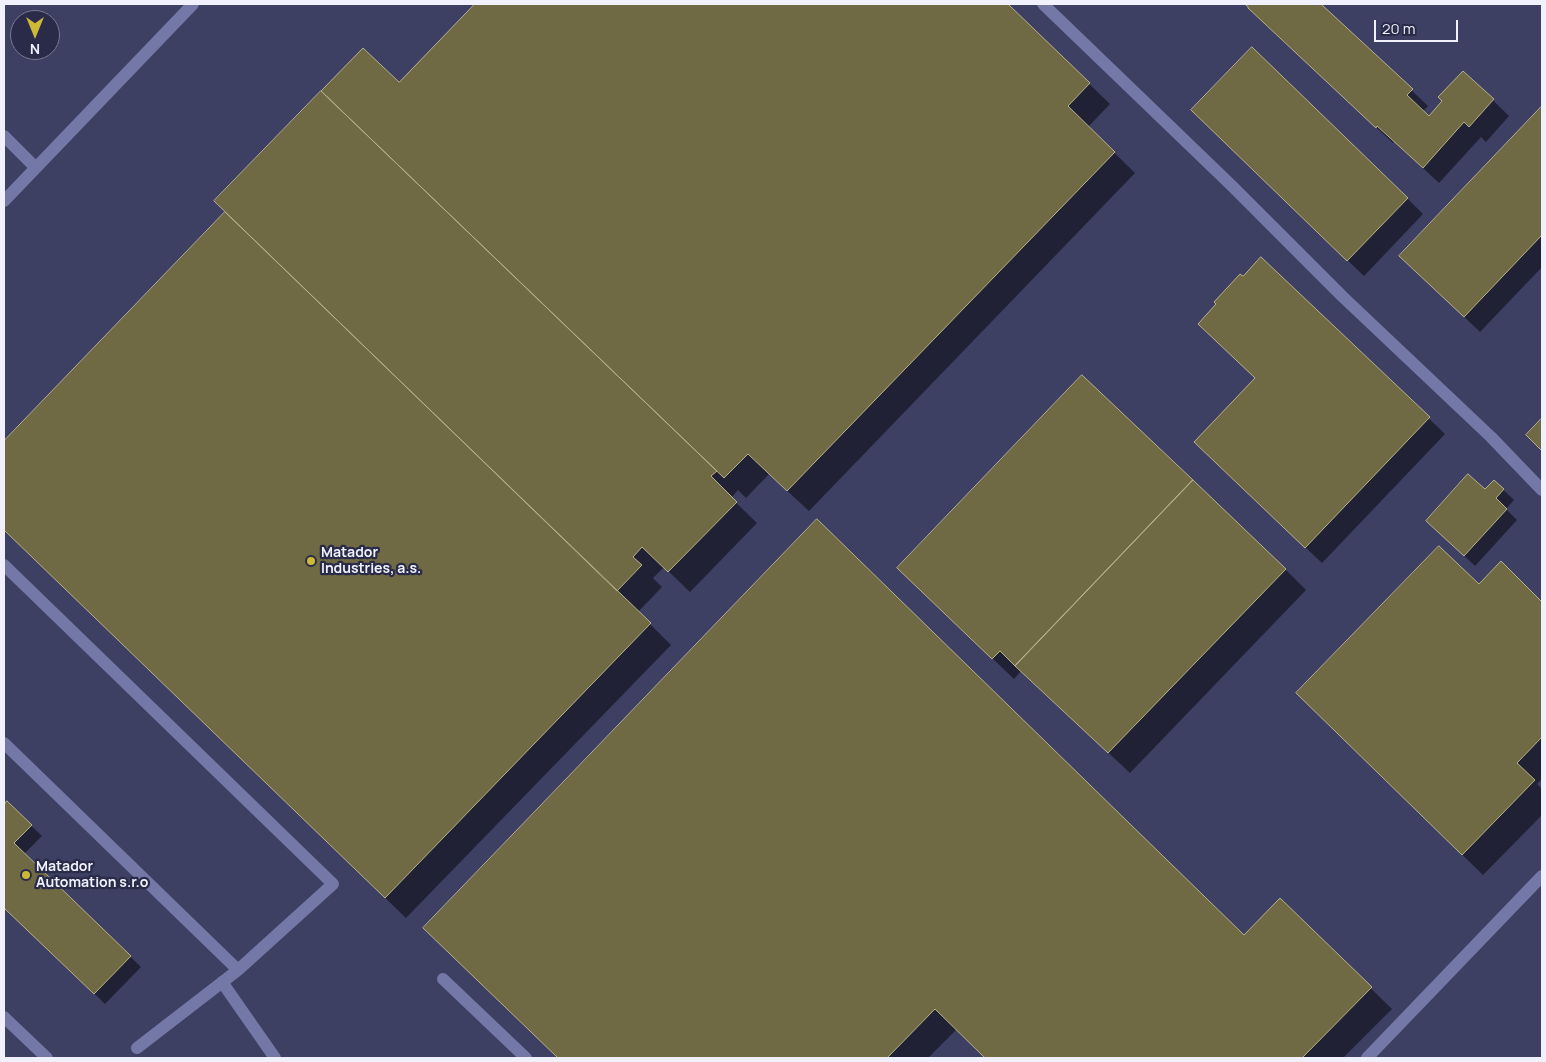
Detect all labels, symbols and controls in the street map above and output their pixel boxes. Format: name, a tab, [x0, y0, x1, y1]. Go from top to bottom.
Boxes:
north arrow	[10, 10, 60, 60]
scale bar	[1376, 10, 1460, 42]
text: 20 m	[1382, 18, 1415, 39]
text: N	[30, 40, 40, 59]
place label: Matador Industries, a.s.	[321, 545, 421, 578]
marker: Matador Industries, a.s.	[305, 555, 317, 567]
place label: Matador Automation s.r.o	[36, 859, 149, 892]
marker: Matador Automation s.r.o	[20, 869, 32, 881]

